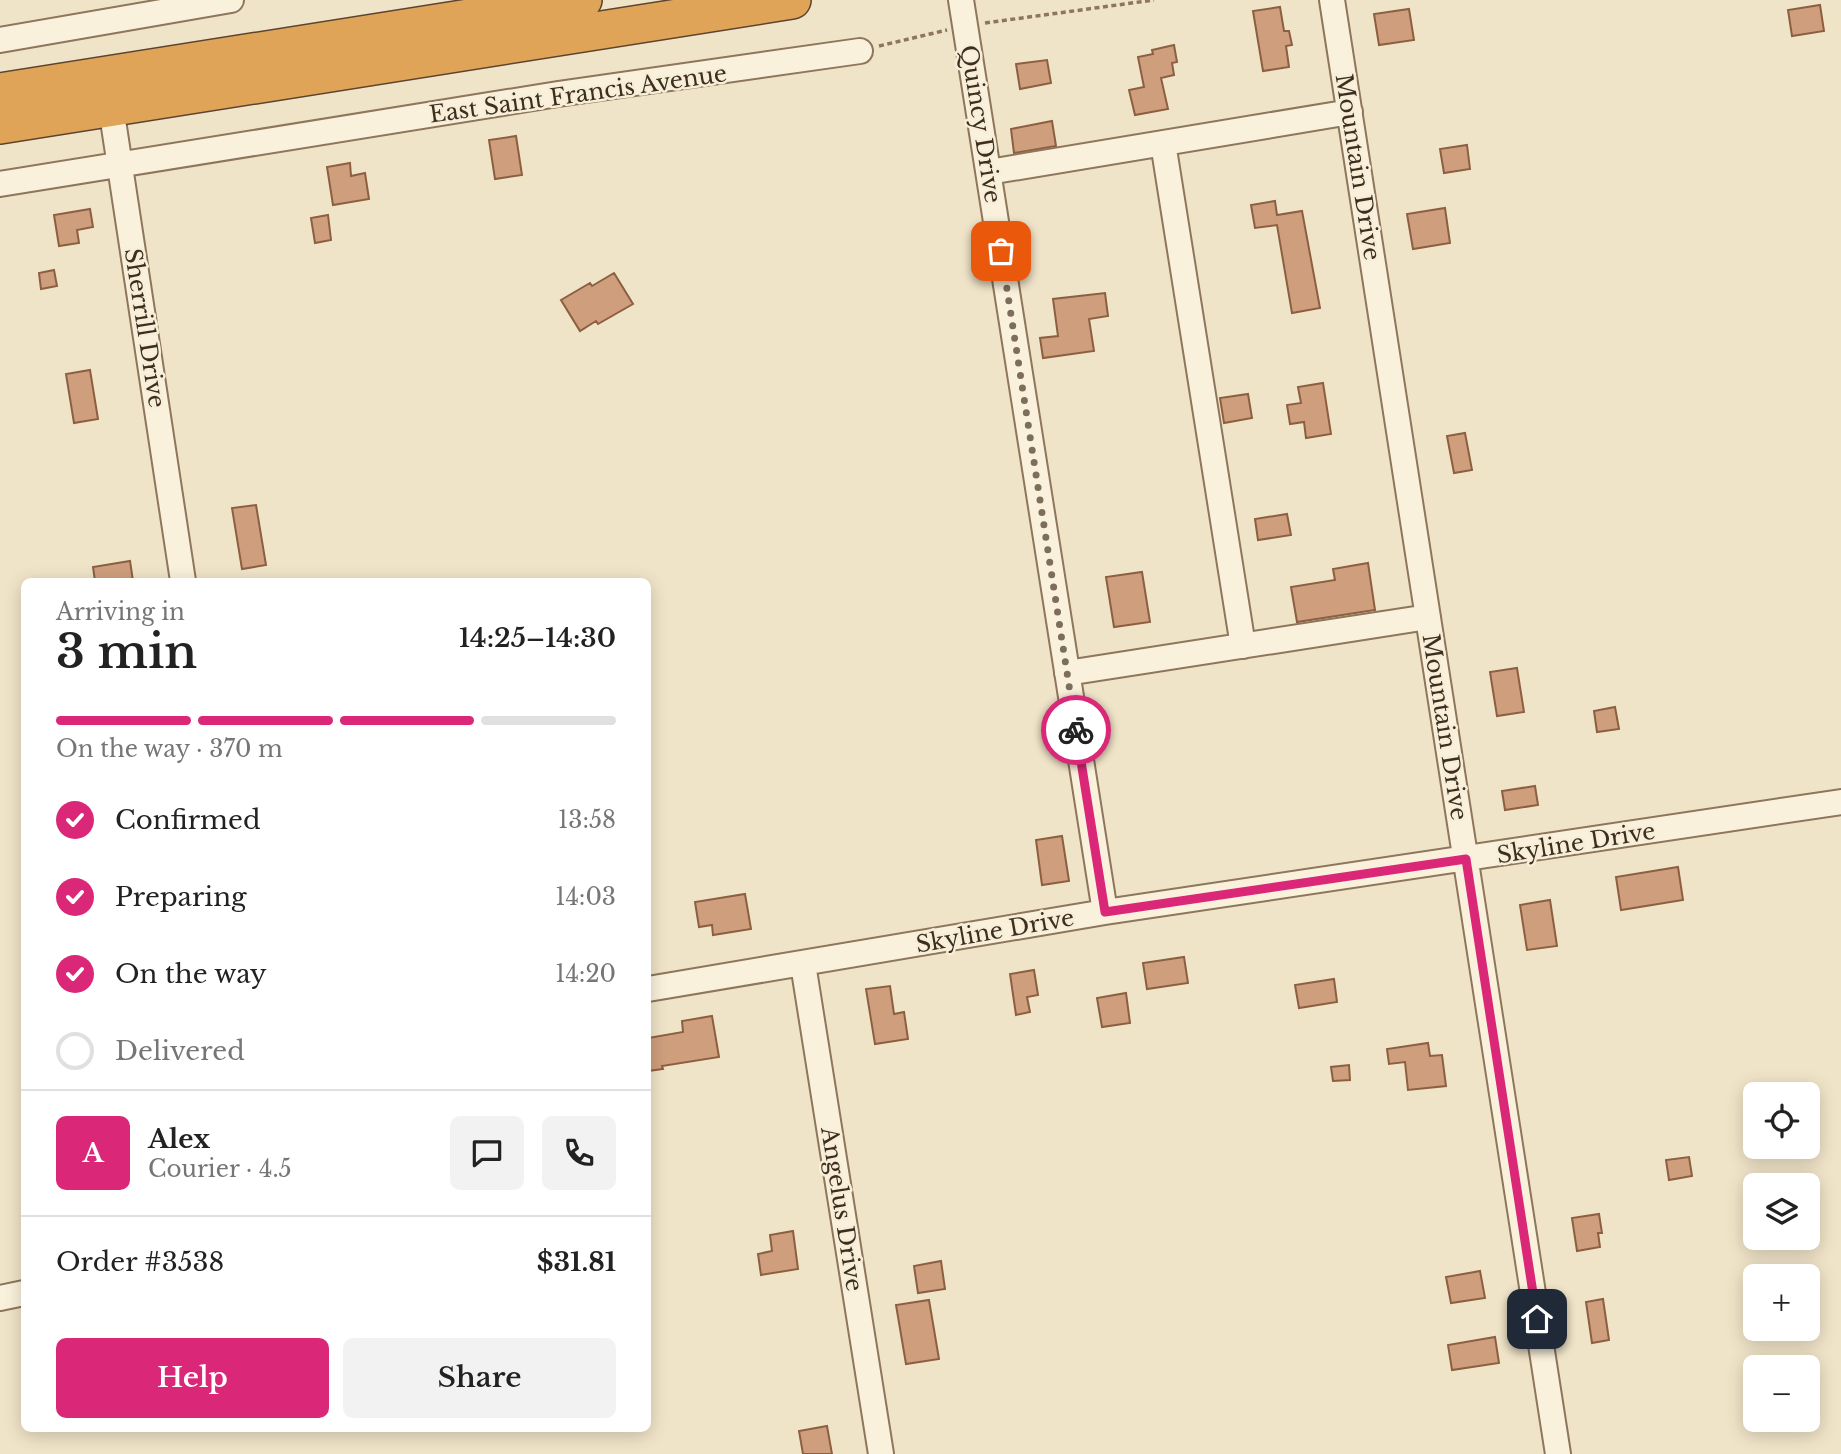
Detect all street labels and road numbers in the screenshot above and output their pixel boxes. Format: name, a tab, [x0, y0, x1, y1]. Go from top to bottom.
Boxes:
street label: Quincy Drive	[955, 43, 1007, 205]
street label: East Saint Francis Avenue	[427, 59, 729, 129]
street label: Mountain Drive	[1329, 72, 1387, 262]
street label: Sherrill Drive	[119, 246, 171, 410]
street label: Mountain Drive	[1416, 632, 1474, 822]
street label: Skyline Drive	[1495, 817, 1657, 869]
street label: Skyline Drive	[914, 903, 1076, 959]
street label: Angelus Drive	[815, 1124, 869, 1293]

